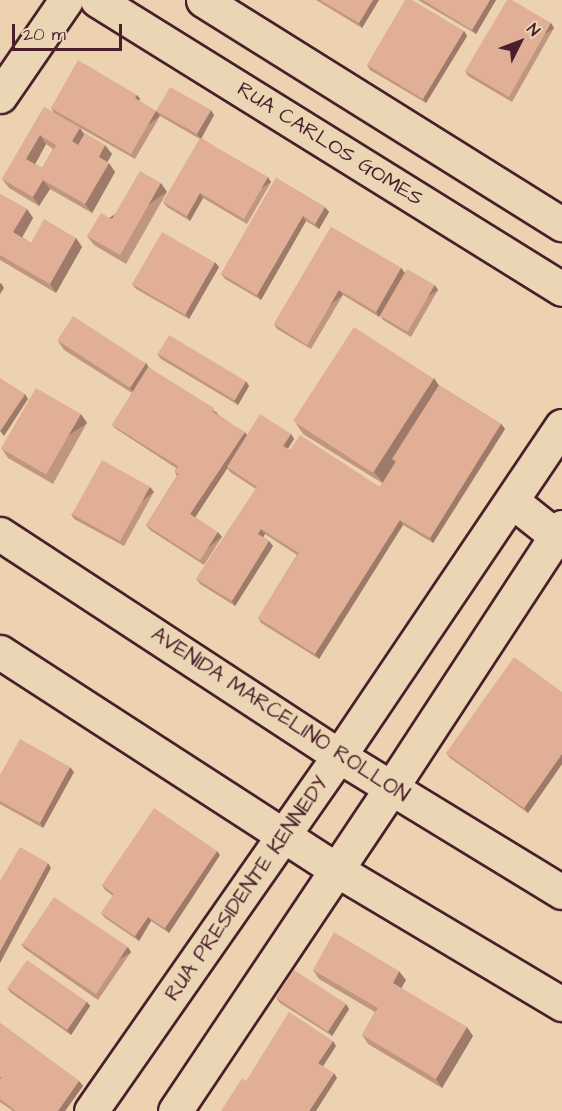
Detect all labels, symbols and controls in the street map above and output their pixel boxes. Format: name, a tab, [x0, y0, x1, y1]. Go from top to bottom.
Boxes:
scale bar	[15, 12, 124, 50]
north arrow	[490, 12, 550, 72]
text: N	[522, 19, 545, 41]
text: 20 m	[23, 22, 66, 47]
street label: RUA CARLOS GOMES	[232, 77, 428, 211]
street label: AVENIDA MARCELINO ROLLON	[146, 622, 414, 808]
street label: RUA PRESIDENTE KENNEDY	[160, 772, 334, 1006]

